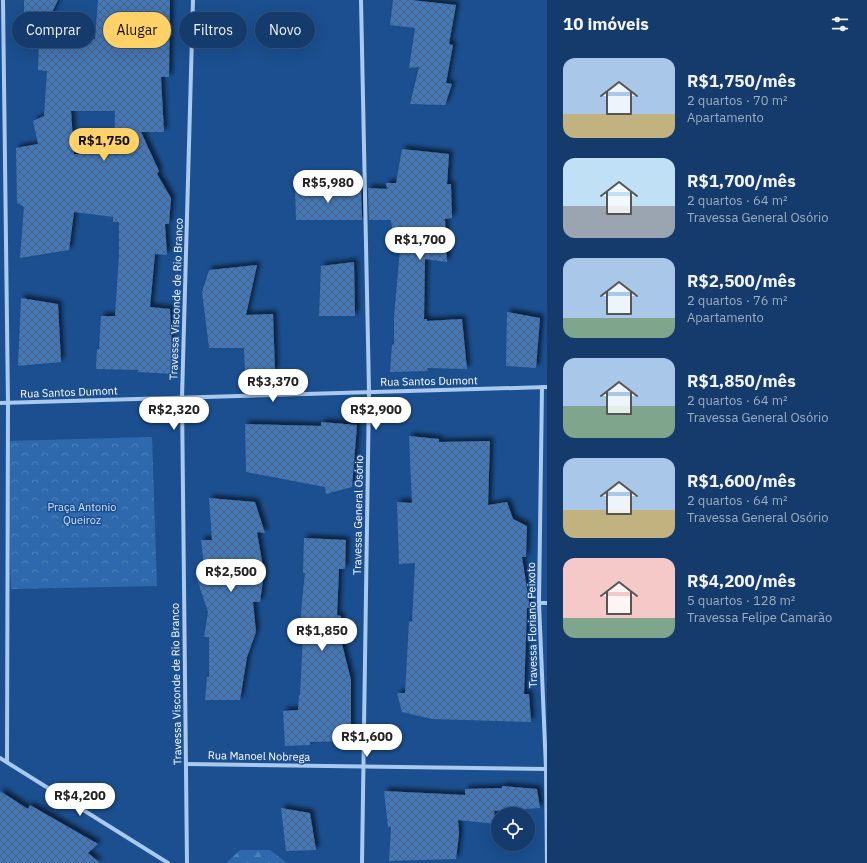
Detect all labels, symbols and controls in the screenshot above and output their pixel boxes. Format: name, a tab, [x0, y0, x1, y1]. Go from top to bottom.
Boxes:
chip: Comprar	[12, 12, 95, 48]
chip: Alugar	[103, 12, 171, 48]
chip: Filtros	[179, 12, 247, 48]
chip: Novo	[255, 12, 315, 48]
text: 10 imóveis	[563, 13, 649, 35]
icon: filters	[829, 13, 851, 35]
text: R$1,750/mês	[687, 70, 796, 92]
icon: home	[595, 74, 643, 122]
text: 2 quartos · 70 m²	[687, 92, 788, 109]
text: Apartamento	[687, 109, 764, 126]
pin: R$1,750	[67, 128, 141, 162]
text: R$1,750	[78, 132, 130, 149]
pin: R$5,980	[291, 170, 365, 204]
text: R$1,700/mês	[687, 170, 796, 192]
text: R$5,980	[302, 174, 354, 191]
icon: home	[595, 174, 643, 222]
text: 2 quartos · 64 m²	[687, 192, 788, 209]
text: Travessa General Osório	[687, 209, 829, 226]
street label: Travessa Visconde de Rio Branco	[166, 218, 186, 380]
pin: R$1,700	[383, 227, 457, 261]
text: R$1,700	[394, 231, 446, 248]
text: R$2,500/mês	[687, 270, 796, 292]
icon: home	[595, 274, 643, 322]
text: 2 quartos · 76 m²	[687, 292, 788, 309]
text: Apartamento	[687, 309, 764, 326]
pin: R$3,370	[236, 369, 310, 403]
text: R$1,850/mês	[687, 370, 796, 392]
text: R$3,370	[247, 373, 299, 390]
street label: Rua Santos Dumont	[380, 373, 478, 389]
icon: home	[595, 374, 643, 422]
street label: Rua Santos Dumont	[20, 383, 118, 401]
text: 2 quartos · 64 m²	[687, 392, 788, 409]
pin: R$2,320	[137, 397, 211, 431]
pin: R$2,900	[339, 397, 413, 431]
text: R$2,320	[148, 401, 200, 418]
text: R$2,900	[350, 401, 402, 418]
text: Travessa General Osório	[687, 409, 829, 426]
street label: Travessa General Osório	[350, 455, 366, 575]
text: R$1,600/mês	[687, 470, 796, 492]
icon: home	[595, 474, 643, 522]
text: 2 quartos · 64 m²	[687, 492, 788, 509]
park label: Praça Antonio Queiroz	[48, 500, 116, 527]
text: Travessa General Osório	[687, 509, 829, 526]
pin: R$2,500	[194, 559, 268, 593]
street label: Travessa Floriano Peixoto	[524, 562, 540, 688]
text: R$2,500	[205, 563, 257, 580]
text: R$4,200/mês	[687, 570, 796, 592]
icon: home	[595, 574, 643, 622]
text: 5 quartos · 128 m²	[687, 592, 795, 609]
street label: Travessa Visconde de Rio Branco	[168, 603, 184, 765]
text: Travessa Felipe Camarão	[687, 609, 832, 626]
pin: R$1,850	[285, 618, 359, 652]
text: R$1,850	[296, 622, 348, 639]
pin: R$1,600	[330, 724, 404, 758]
text: R$1,600	[341, 728, 393, 745]
street label: Rua Manoel Nobrega	[208, 748, 311, 764]
pin: R$4,200	[43, 783, 117, 817]
text: R$4,200	[54, 787, 106, 804]
map controls	[491, 807, 535, 851]
button: locate	[491, 807, 535, 851]

